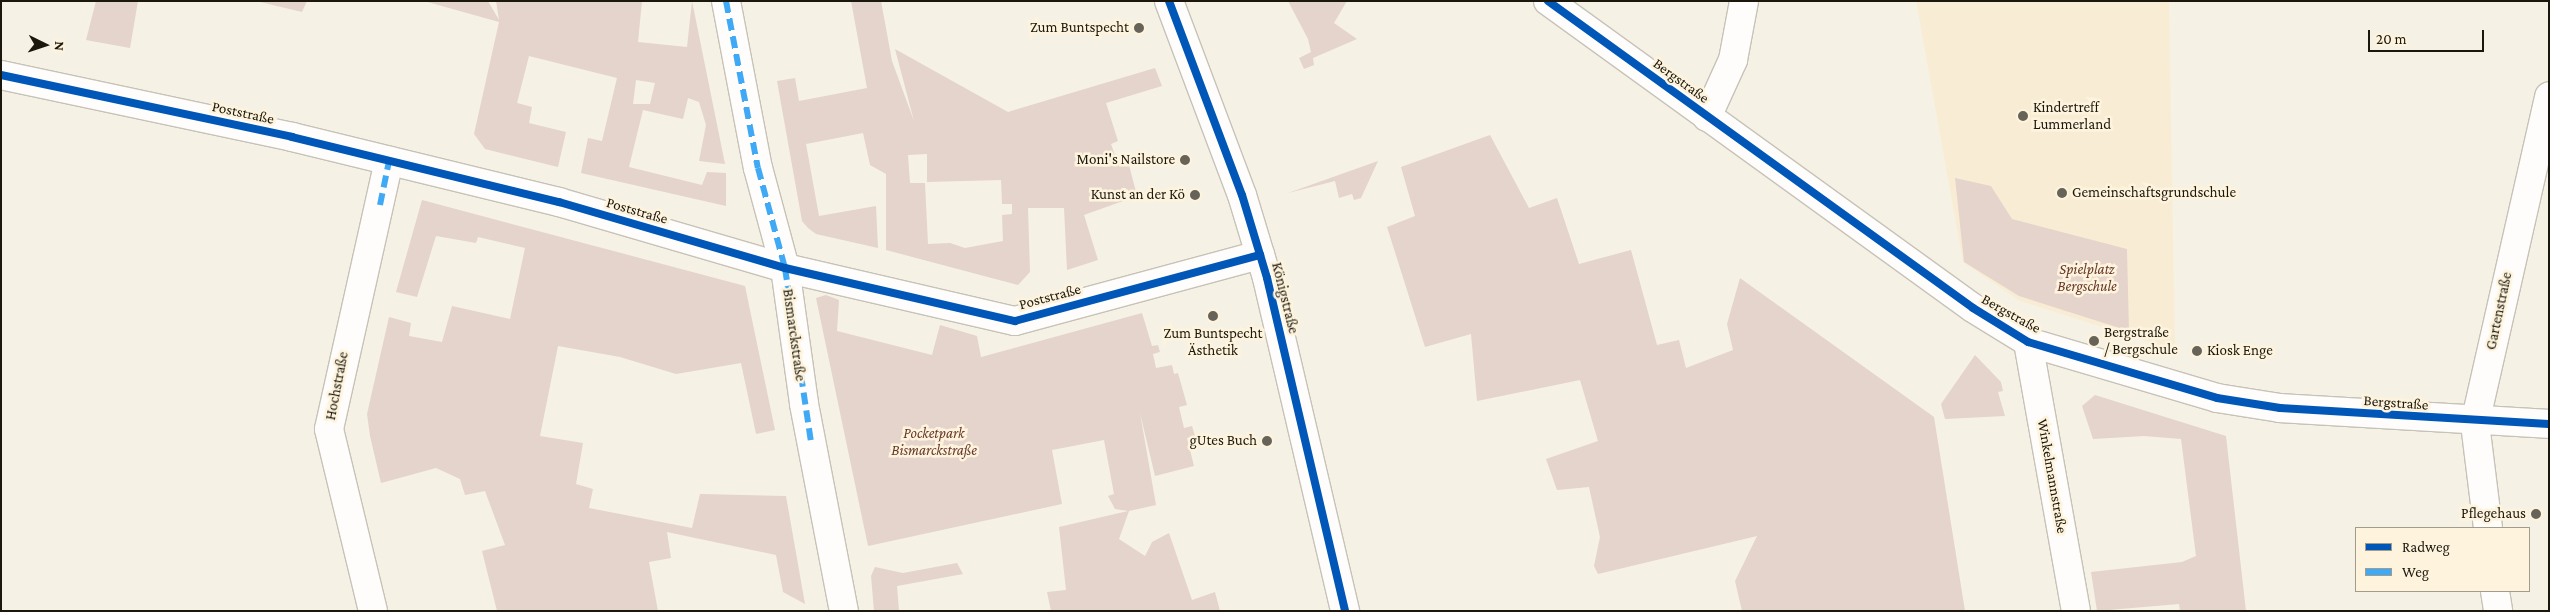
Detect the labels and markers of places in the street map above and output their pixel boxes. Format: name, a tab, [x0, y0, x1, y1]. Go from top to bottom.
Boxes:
place label: Zum Buntspecht	[1030, 19, 1129, 37]
marker: Zum Buntspecht	[1133, 22, 1145, 34]
place label: Kindertreff Lummerland	[2033, 98, 2111, 133]
marker: Kindertreff Lummerland	[2017, 110, 2029, 122]
place label: Moni's Nailstore	[1077, 151, 1175, 169]
marker: Moni's Nailstore	[1179, 154, 1191, 166]
place label: Gemeinschaftsgrundschule	[2072, 184, 2236, 202]
place label: Kunst an der Kö	[1091, 186, 1185, 204]
marker: Gemeinschaftsgrundschule	[2056, 187, 2068, 199]
marker: Kunst an der Kö	[1189, 189, 1201, 201]
marker: Zum Buntspecht Ästhetik	[1207, 310, 1219, 322]
place label: Bergstraße / Bergschule	[2104, 323, 2178, 358]
place label: Zum Buntspecht Ästhetik	[1163, 324, 1263, 359]
marker: Bergstraße / Bergschule	[2088, 335, 2100, 347]
place label: Kiosk Enge	[2207, 342, 2273, 360]
marker: Kiosk Enge	[2191, 345, 2203, 357]
place label: gUtes Buch	[1190, 432, 1257, 450]
marker: gUtes Buch	[1261, 435, 1273, 447]
place label: Pflegehaus	[2461, 505, 2526, 523]
marker: Pflegehaus	[2530, 508, 2542, 520]

